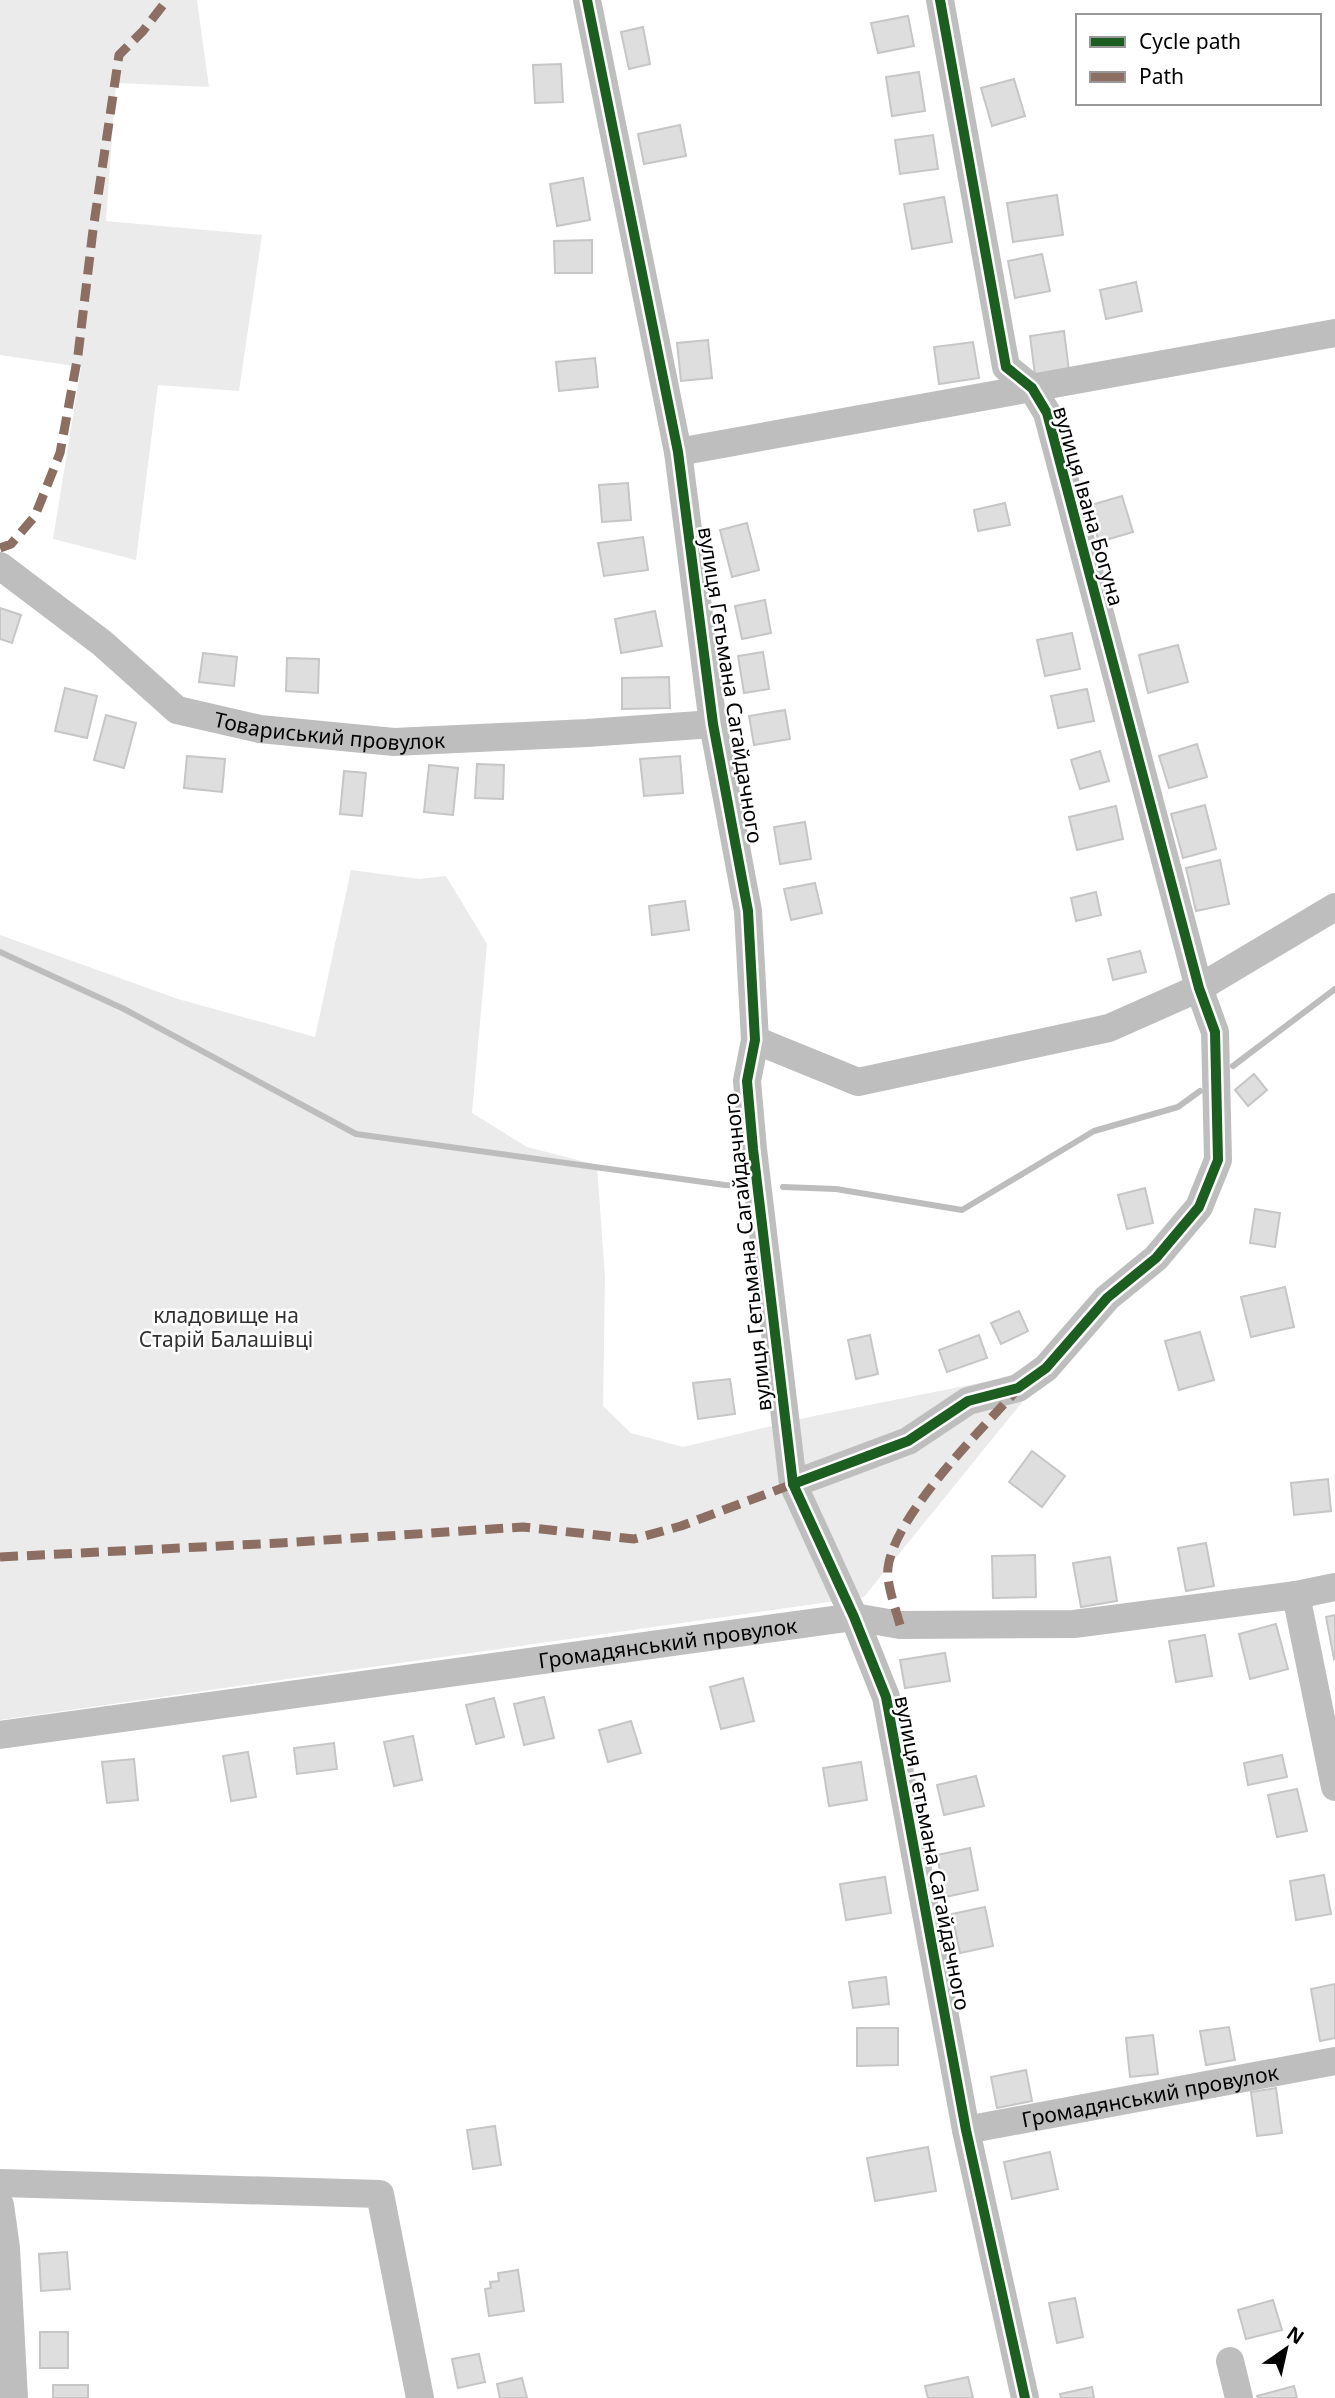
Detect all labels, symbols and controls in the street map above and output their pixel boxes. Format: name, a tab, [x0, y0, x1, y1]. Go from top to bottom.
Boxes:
legend	[1076, 14, 1321, 105]
text: Cycle path	[1139, 27, 1241, 55]
text: Path	[1139, 62, 1184, 90]
street label: вулиця Івана Богуна	[1047, 403, 1131, 609]
street label: вулиця Гетьмана Сагайдачного	[692, 525, 770, 845]
street label: Товариський провулок	[211, 705, 446, 756]
street label: вулиця Гетьмана Сагайдачного	[716, 1091, 778, 1413]
park label: кладовище на Старій Балашівці	[139, 1301, 313, 1353]
street label: Громадянський провулок	[537, 1611, 799, 1674]
street label: вулиця Гетьмана Сагайдачного	[889, 1693, 977, 2013]
street label: Громадянський провулок	[1019, 2058, 1281, 2133]
north arrow	[1251, 2314, 1321, 2384]
text: N	[1282, 2320, 1309, 2350]

